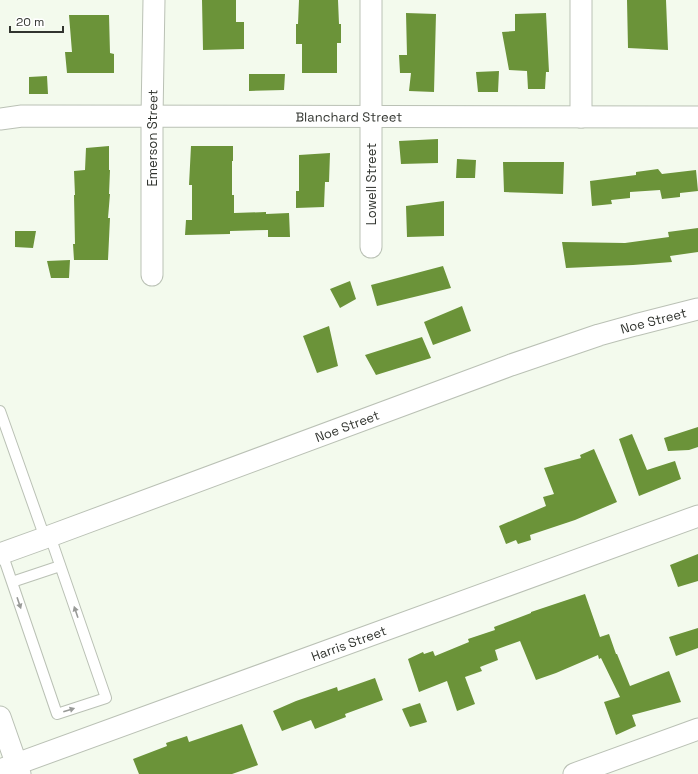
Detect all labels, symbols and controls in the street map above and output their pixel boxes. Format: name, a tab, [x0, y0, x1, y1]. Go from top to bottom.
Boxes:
scale bar	[10, 8, 63, 34]
text: 20 m	[16, 14, 44, 30]
street label: Emerson Street	[144, 89, 161, 187]
street label: Blanchard Street	[295, 108, 402, 126]
street label: Lowell Street	[363, 143, 380, 225]
street label: Noe Street	[618, 304, 688, 338]
street label: Noe Street	[313, 407, 382, 446]
one-way arrow	[17, 598, 23, 610]
one-way arrow	[73, 605, 79, 617]
street label: Harris Street	[309, 622, 389, 665]
one-way arrow	[64, 707, 76, 713]

